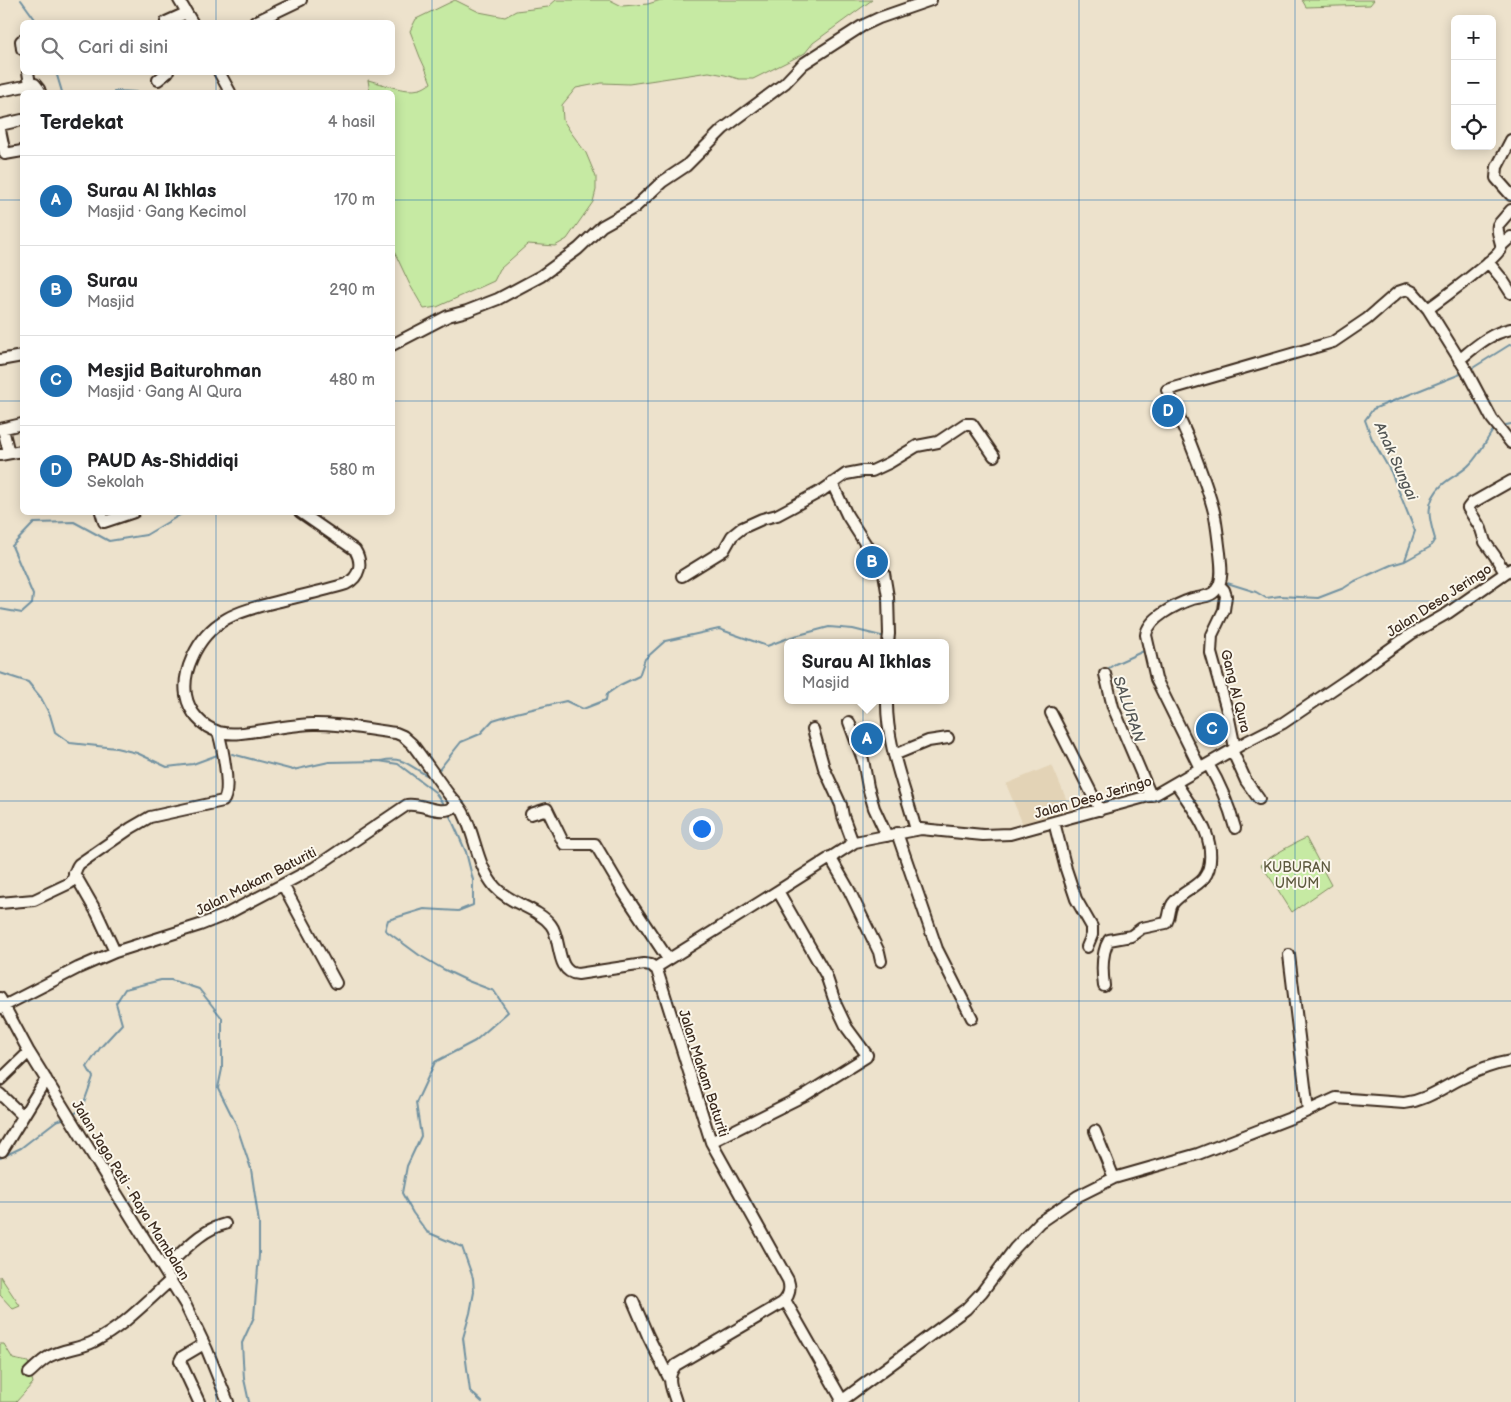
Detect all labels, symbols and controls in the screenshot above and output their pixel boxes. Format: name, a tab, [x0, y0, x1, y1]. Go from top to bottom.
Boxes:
map controls	[1451, 15, 1496, 150]
button: +	[1451, 15, 1496, 60]
search box	[20, 20, 395, 75]
icon: search	[38, 34, 66, 62]
text: Cari di sini	[78, 36, 168, 59]
button: −	[1451, 60, 1496, 105]
button: locate	[1451, 105, 1496, 150]
text: Terdekat	[40, 110, 124, 135]
text: 4 hasil	[328, 113, 375, 132]
text: Surau Al Ikhlas	[87, 180, 216, 203]
text: A	[51, 191, 61, 210]
text: 170 m	[334, 191, 375, 210]
text: Masjid · Gang Kecimol	[87, 203, 246, 222]
text: Surau	[87, 270, 138, 293]
text: B	[50, 281, 62, 300]
text: 290 m	[329, 281, 375, 300]
text: Masjid	[87, 293, 135, 312]
text: Mesjid Baiturohman	[87, 360, 262, 383]
text: C	[50, 371, 62, 390]
text: 480 m	[329, 371, 375, 390]
text: Masjid · Gang Al Qura	[87, 383, 242, 402]
pin: D	[1152, 392, 1184, 430]
water label: Anak Sungai	[1369, 418, 1422, 504]
text: PAUD As-Shiddiqi	[87, 450, 238, 473]
text: D	[50, 461, 62, 480]
text: 580 m	[330, 461, 375, 480]
text: Sekolah	[87, 473, 144, 492]
pin: B	[856, 543, 888, 581]
street label: Jalan Desa Jeringo	[1384, 560, 1495, 641]
popup	[784, 639, 949, 704]
street label: Gang Al Qura	[1217, 648, 1254, 734]
text: Surau Al Ikhlas	[802, 651, 931, 674]
text: Masjid	[802, 674, 849, 693]
water label: SALURAN	[1108, 674, 1149, 745]
pin: C	[1196, 710, 1228, 748]
pin: A	[851, 720, 883, 758]
street label: Jalan Desa Jeringo	[1032, 773, 1154, 822]
your location	[689, 816, 715, 842]
street label: Jalan Makam Baturiti	[193, 844, 319, 919]
park label: KUBURAN UMUM	[1263, 859, 1331, 892]
street label: Jalan Makam Baturiti	[675, 1007, 732, 1139]
street label: Jalan Jaga Pati - Raya Mambalan	[68, 1097, 193, 1283]

